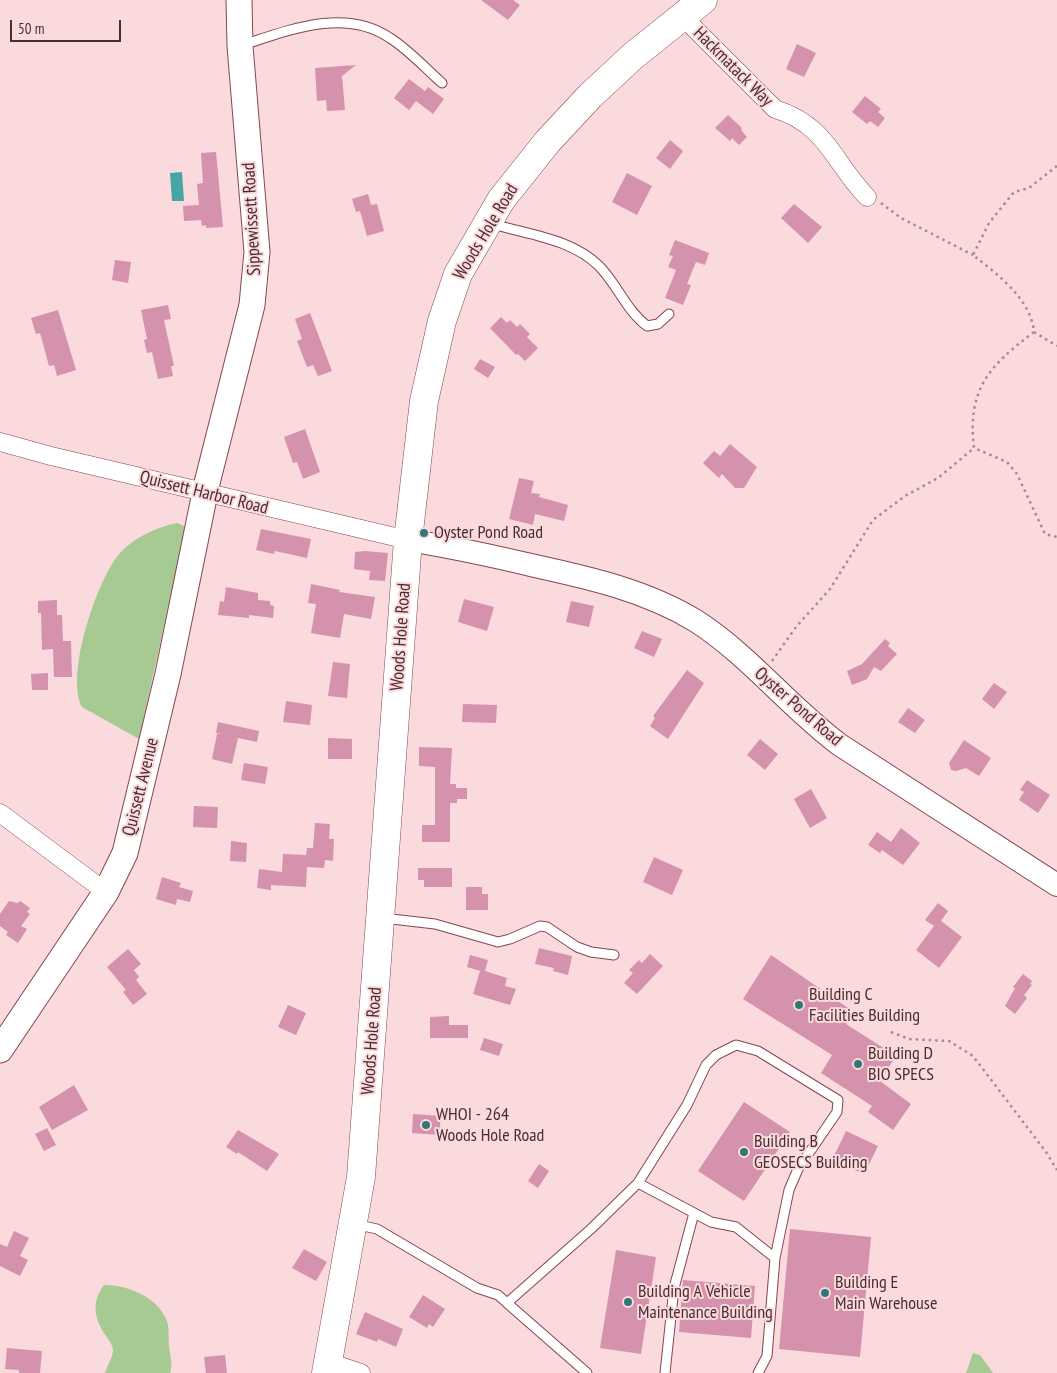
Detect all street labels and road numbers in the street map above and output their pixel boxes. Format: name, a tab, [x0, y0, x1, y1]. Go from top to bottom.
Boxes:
street label: Hackmatack Way	[689, 23, 777, 111]
street label: Sippewissett Road	[238, 162, 266, 276]
street label: Woods Hole Road	[449, 180, 523, 284]
street label: Quissett Harbor Road	[137, 467, 271, 519]
street label: Woods Hole Road	[386, 582, 416, 692]
street label: Oyster Pond Road	[750, 663, 846, 751]
street label: Quissett Avenue	[118, 736, 164, 838]
street label: Woods Hole Road	[357, 986, 387, 1096]

